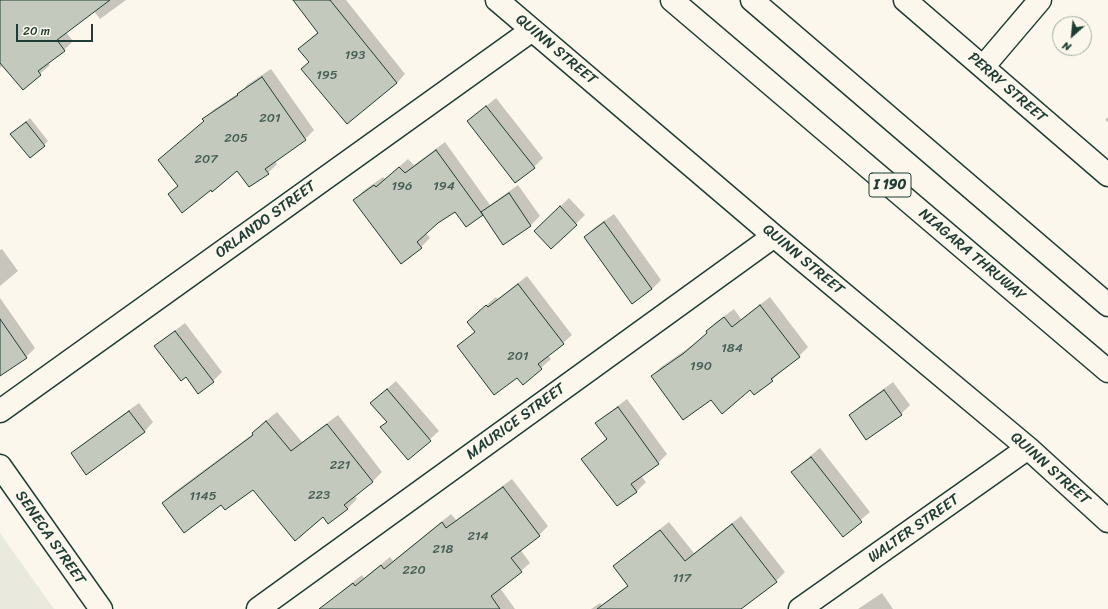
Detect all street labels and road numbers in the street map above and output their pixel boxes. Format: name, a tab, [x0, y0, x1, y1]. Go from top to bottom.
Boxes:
street label: QUINN STREET	[512, 11, 600, 89]
street label: PERRY STREET	[964, 49, 1050, 127]
road number: I 190	[869, 173, 911, 197]
street label: ORLANDO STREET	[212, 177, 320, 263]
street label: NIAGARA THRUWAY	[915, 205, 1029, 305]
street label: QUINN STREET	[759, 221, 847, 299]
street label: MAURICE STREET	[463, 380, 569, 464]
street label: QUINN STREET	[1007, 429, 1093, 509]
street label: SENECA STREET	[11, 488, 89, 588]
street label: WALTER STREET	[865, 491, 963, 567]

